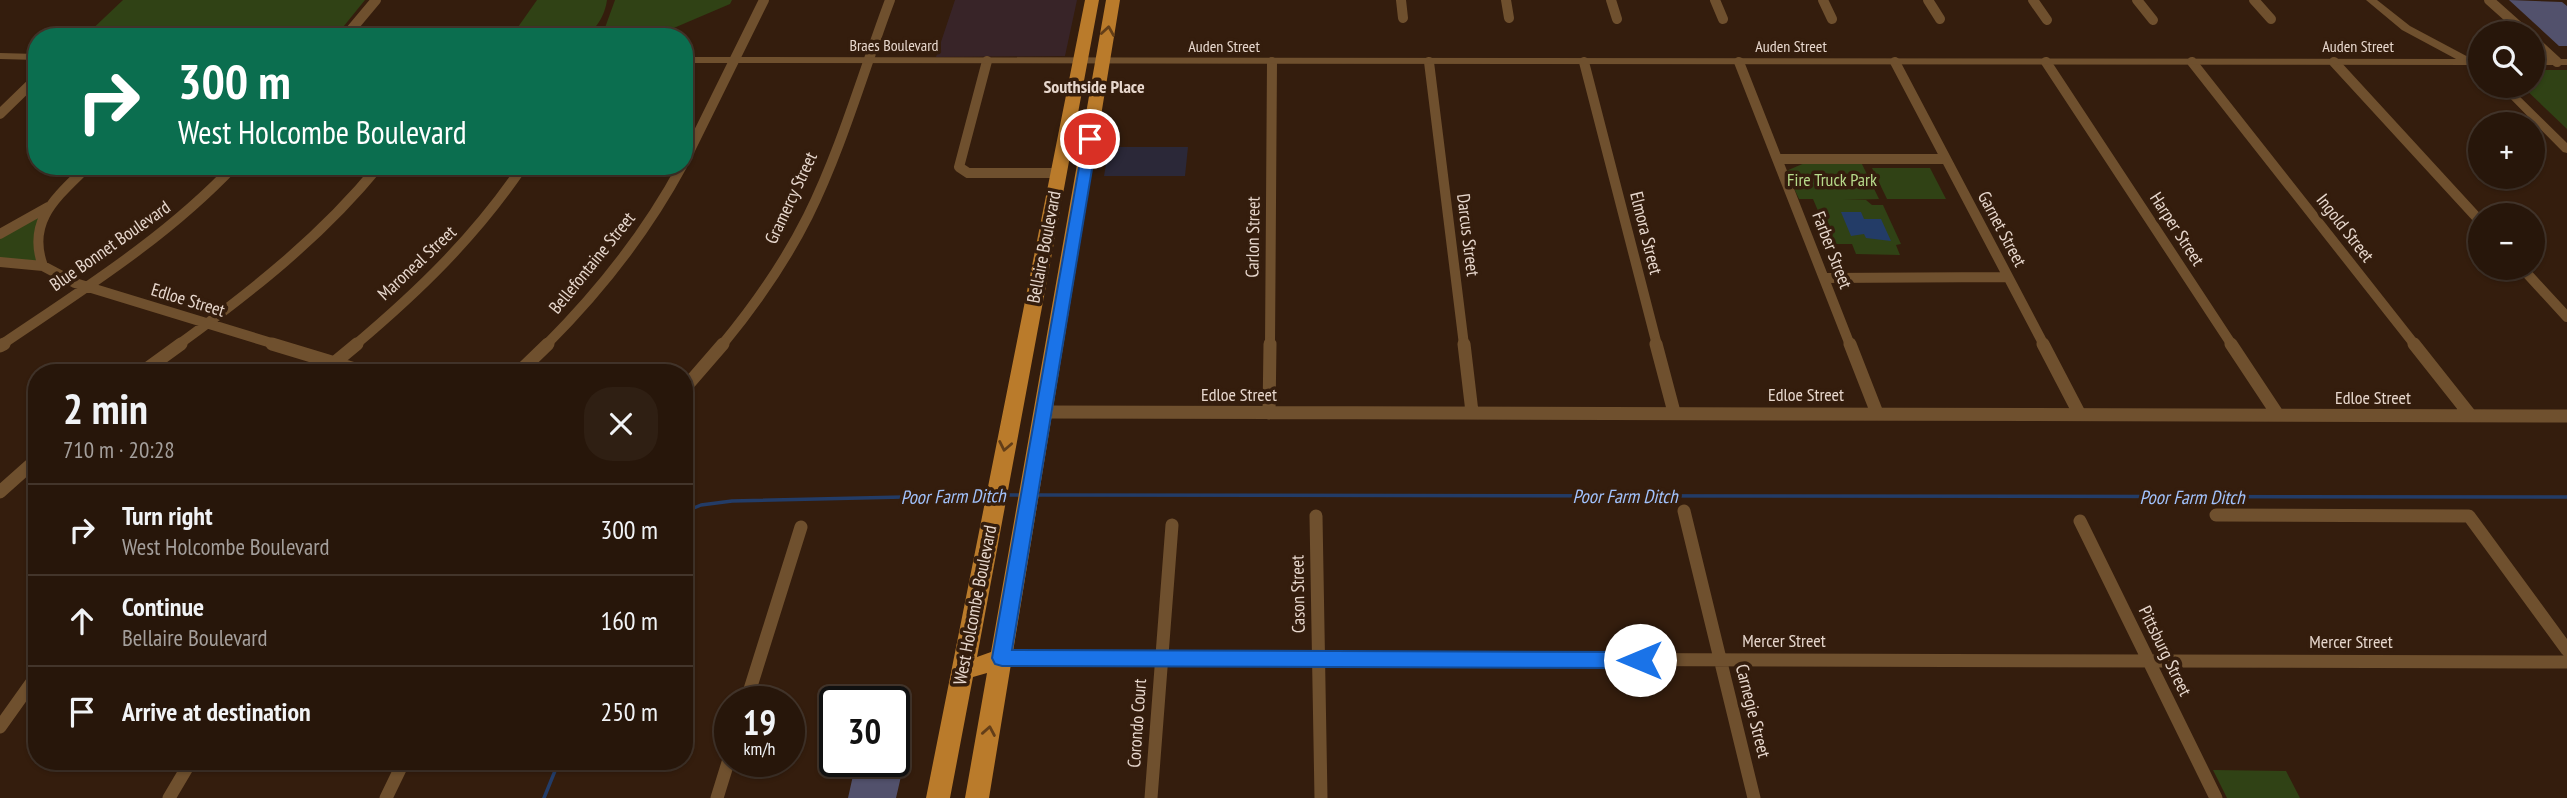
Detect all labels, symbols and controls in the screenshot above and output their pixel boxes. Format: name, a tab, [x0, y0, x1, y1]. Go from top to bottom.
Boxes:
map controls	[2468, 21, 2545, 280]
button: search	[2468, 21, 2545, 98]
one-way arrow	[1100, 25, 1115, 37]
street label: Braes Boulevard	[849, 35, 939, 55]
street label: Auden Street	[1188, 36, 1260, 56]
street label: Auden Street	[1755, 36, 1827, 56]
street label: Auden Street	[2322, 36, 2394, 56]
text: 300 m	[178, 49, 291, 113]
icon: right	[63, 56, 154, 147]
district label: Southside Place	[1043, 75, 1145, 98]
pin	[1060, 109, 1120, 169]
text: West Holcombe Boulevard	[178, 111, 467, 153]
button: +	[2468, 112, 2545, 189]
icon: arrive	[1071, 120, 1109, 158]
street label: Gramercy Street	[759, 148, 822, 247]
park label: Fire Truck Park	[1787, 168, 1877, 191]
street label: Garnet Street	[1973, 187, 2032, 271]
street label: Harper Street	[2145, 188, 2210, 270]
street label: Bellaire Boulevard	[1021, 189, 1066, 305]
street label: Elmora Street	[1625, 189, 1668, 277]
street label: Ingold Street	[2311, 189, 2379, 267]
street label: Darcus Street	[1452, 192, 1485, 278]
street label: Blue Bonnet Boulevard	[45, 195, 175, 296]
street label: Carlon Street	[1240, 196, 1265, 278]
button: −	[2468, 203, 2545, 280]
street label: Bellefontaine Street	[544, 207, 640, 318]
street label: Farber Street	[1807, 208, 1858, 292]
street label: Maroneal Street	[373, 220, 461, 305]
street label: Edloe Street	[148, 277, 228, 322]
text: 2 min	[63, 381, 148, 436]
street label: Edloe Street	[1201, 383, 1277, 406]
street label: Edloe Street	[1768, 383, 1844, 406]
street label: Edloe Street	[2335, 386, 2411, 409]
button: close	[584, 387, 658, 461]
text: 710 m · 20:28	[63, 435, 175, 464]
one-way arrow	[999, 440, 1014, 452]
water label: Poor Farm Ditch	[900, 483, 1007, 509]
water label: Poor Farm Ditch	[1572, 484, 1679, 508]
water label: Poor Farm Ditch	[2139, 485, 2246, 509]
text: Turn right	[122, 499, 213, 532]
icon: right	[63, 511, 101, 549]
text: 300 m	[600, 513, 658, 546]
street label: West Holcombe Boulevard	[948, 523, 1001, 687]
text: West Holcombe Boulevard	[122, 532, 329, 561]
street label: Cason Street	[1285, 555, 1310, 633]
text: Continue	[122, 590, 204, 623]
icon: ahead	[63, 602, 101, 640]
street label: Pittsburg Street	[2134, 602, 2197, 700]
text: 160 m	[600, 604, 658, 637]
text: Bellaire Boulevard	[122, 623, 268, 652]
position arrow	[1603, 623, 1677, 697]
street label: Mercer Street	[1742, 629, 1826, 652]
street label: Mercer Street	[2309, 630, 2393, 653]
street label: Carnegie Street	[1731, 662, 1776, 760]
street label: Corondo Court	[1122, 678, 1151, 768]
speed limit sign: 30	[819, 686, 910, 777]
icon: arrive	[63, 693, 101, 731]
text: Arrive at destination	[122, 695, 311, 728]
text: 250 m	[600, 695, 658, 728]
text: 19	[743, 699, 776, 745]
one-way arrow	[981, 725, 996, 737]
text: km/h	[744, 737, 775, 760]

